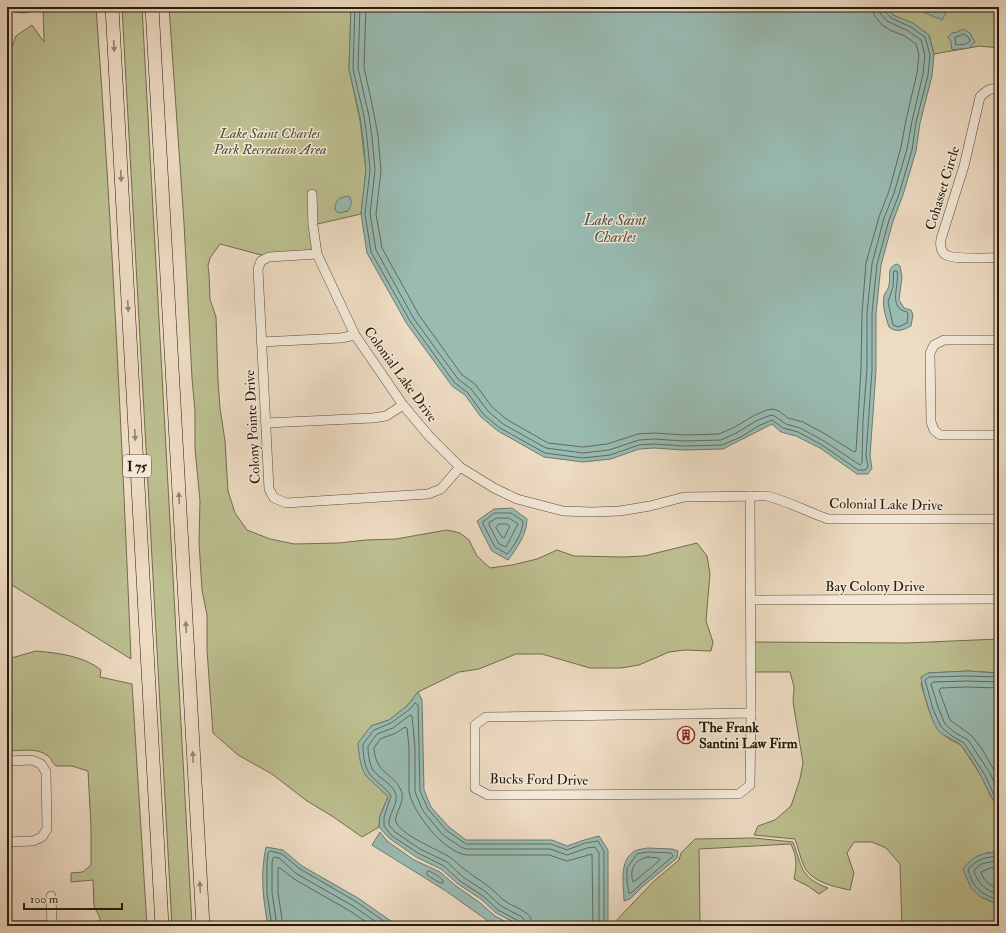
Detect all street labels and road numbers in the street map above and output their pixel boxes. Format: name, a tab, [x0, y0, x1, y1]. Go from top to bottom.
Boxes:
street label: Cohasset Circle	[922, 144, 963, 232]
street label: Colonial Lake Drive	[360, 323, 441, 425]
street label: Colony Pointe Drive	[241, 369, 265, 484]
road number: I 75	[123, 455, 151, 477]
street label: Colonial Lake Drive	[829, 495, 943, 514]
street label: Bay Colony Drive	[825, 578, 925, 596]
street label: Bucks Ford Drive	[490, 770, 589, 789]

